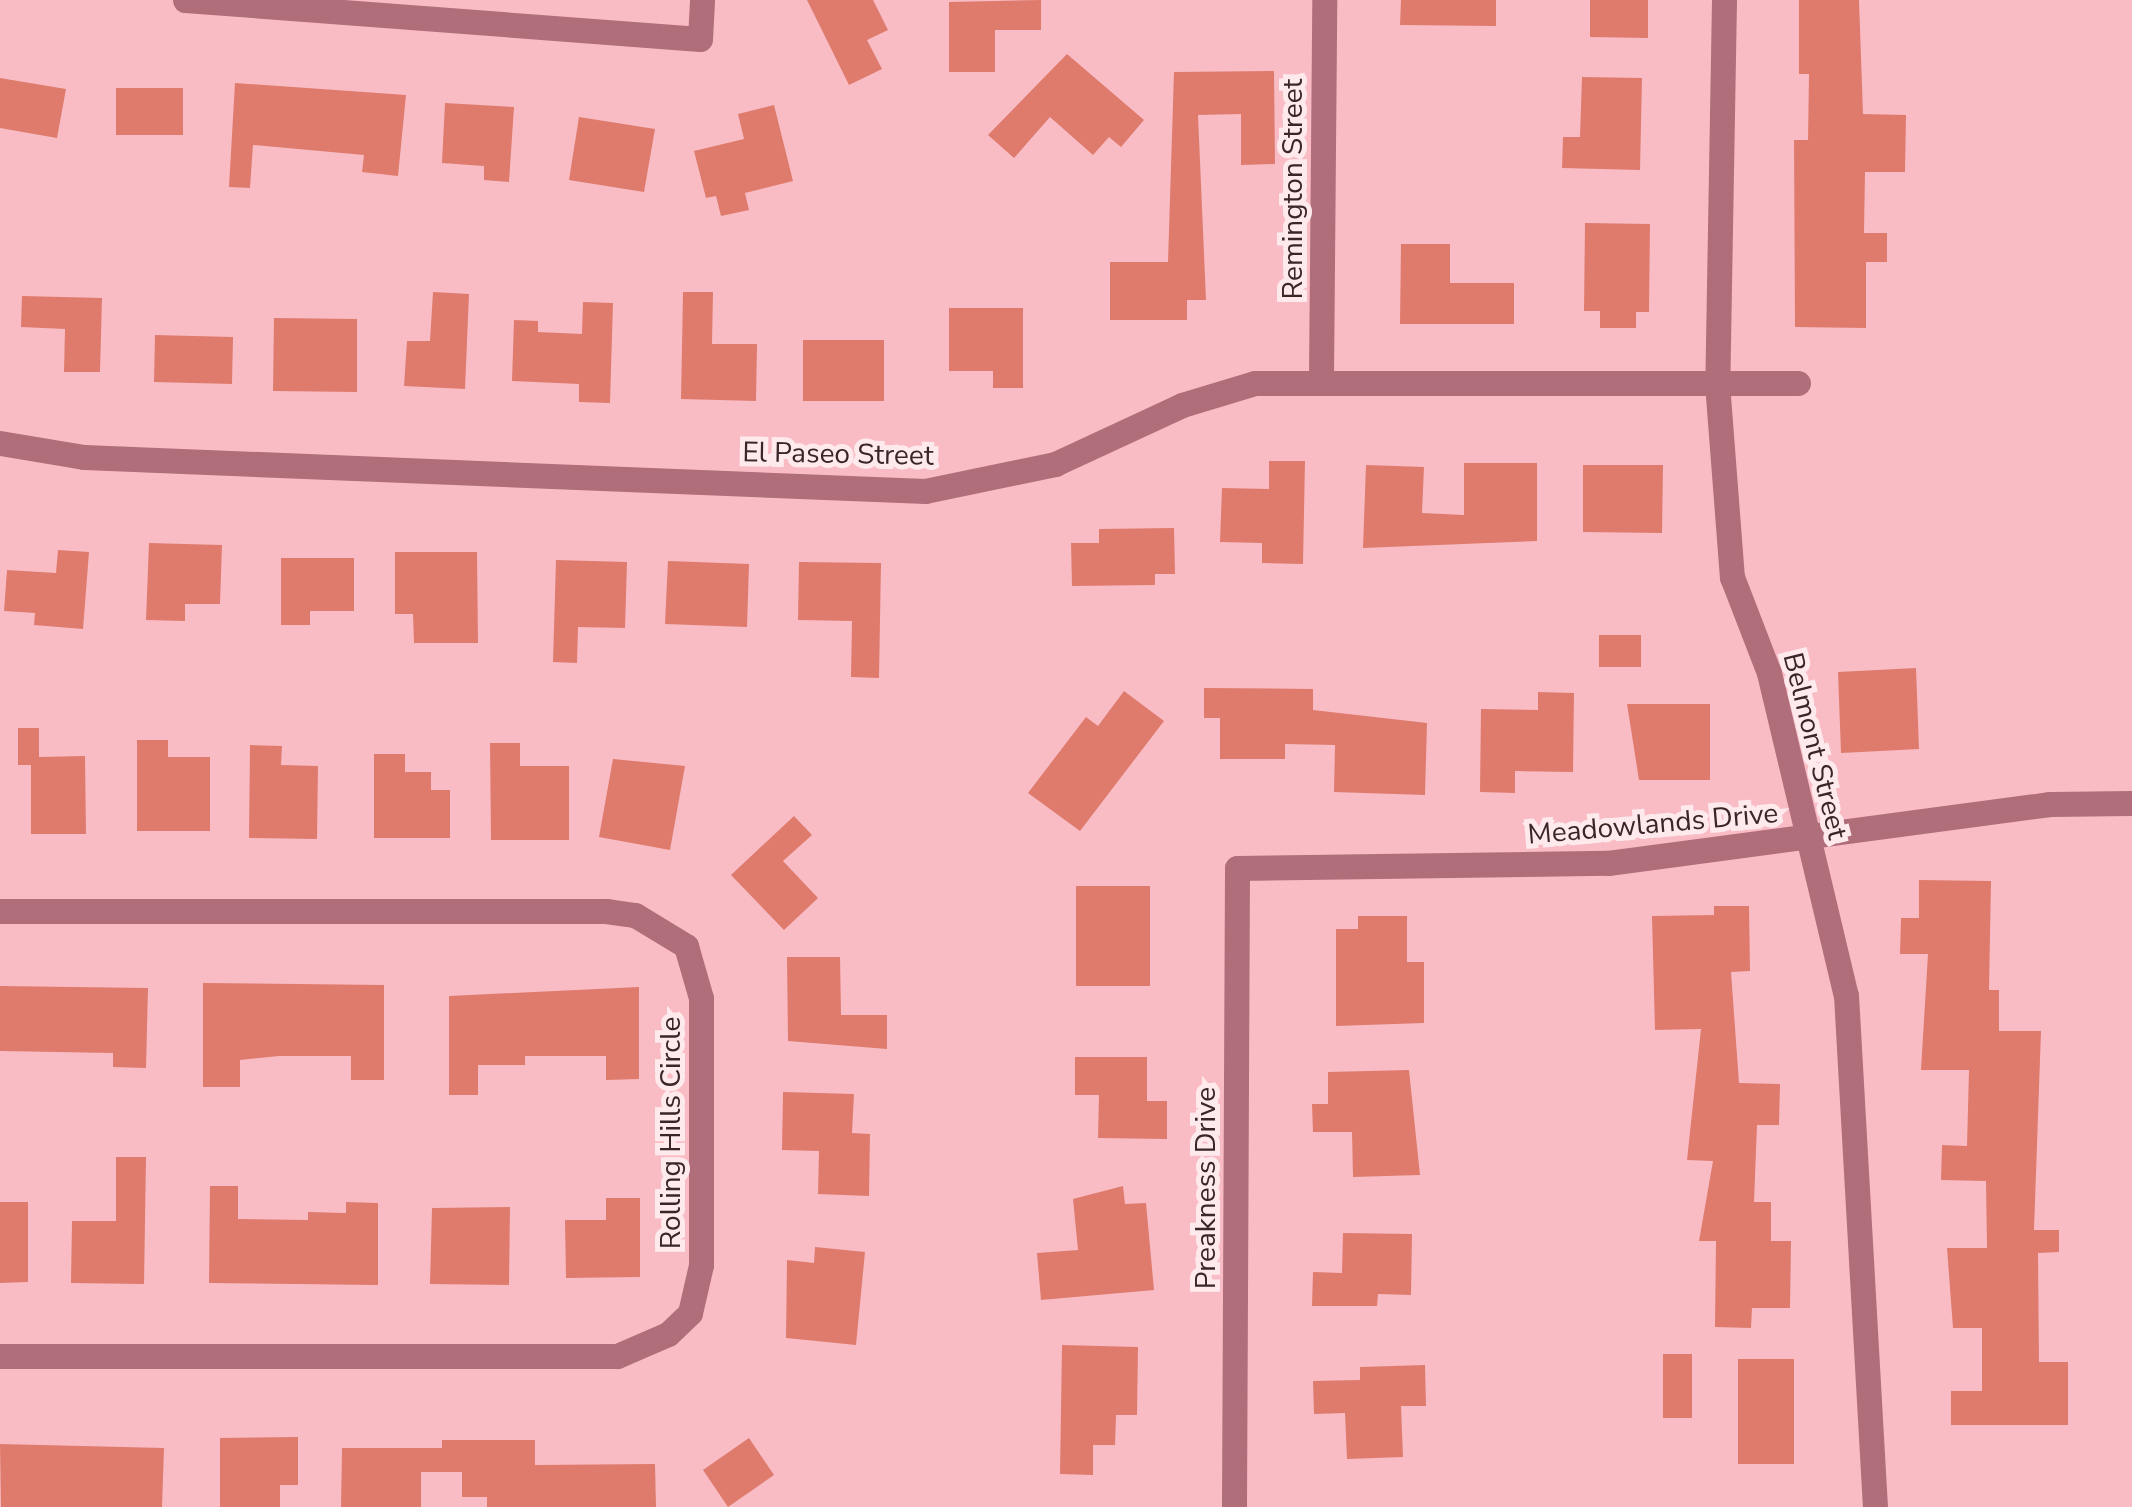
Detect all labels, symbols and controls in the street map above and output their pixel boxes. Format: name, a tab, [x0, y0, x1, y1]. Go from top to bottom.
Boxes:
street label: Remington Street	[1276, 79, 1310, 299]
street label: El Paseo Street	[742, 436, 934, 472]
street label: Belmont Street	[1776, 649, 1854, 843]
street label: Meadowlands Drive	[1526, 796, 1780, 852]
street label: Rolling Hills Circle	[654, 1017, 688, 1249]
street label: Preakness Drive	[1189, 1087, 1223, 1289]

